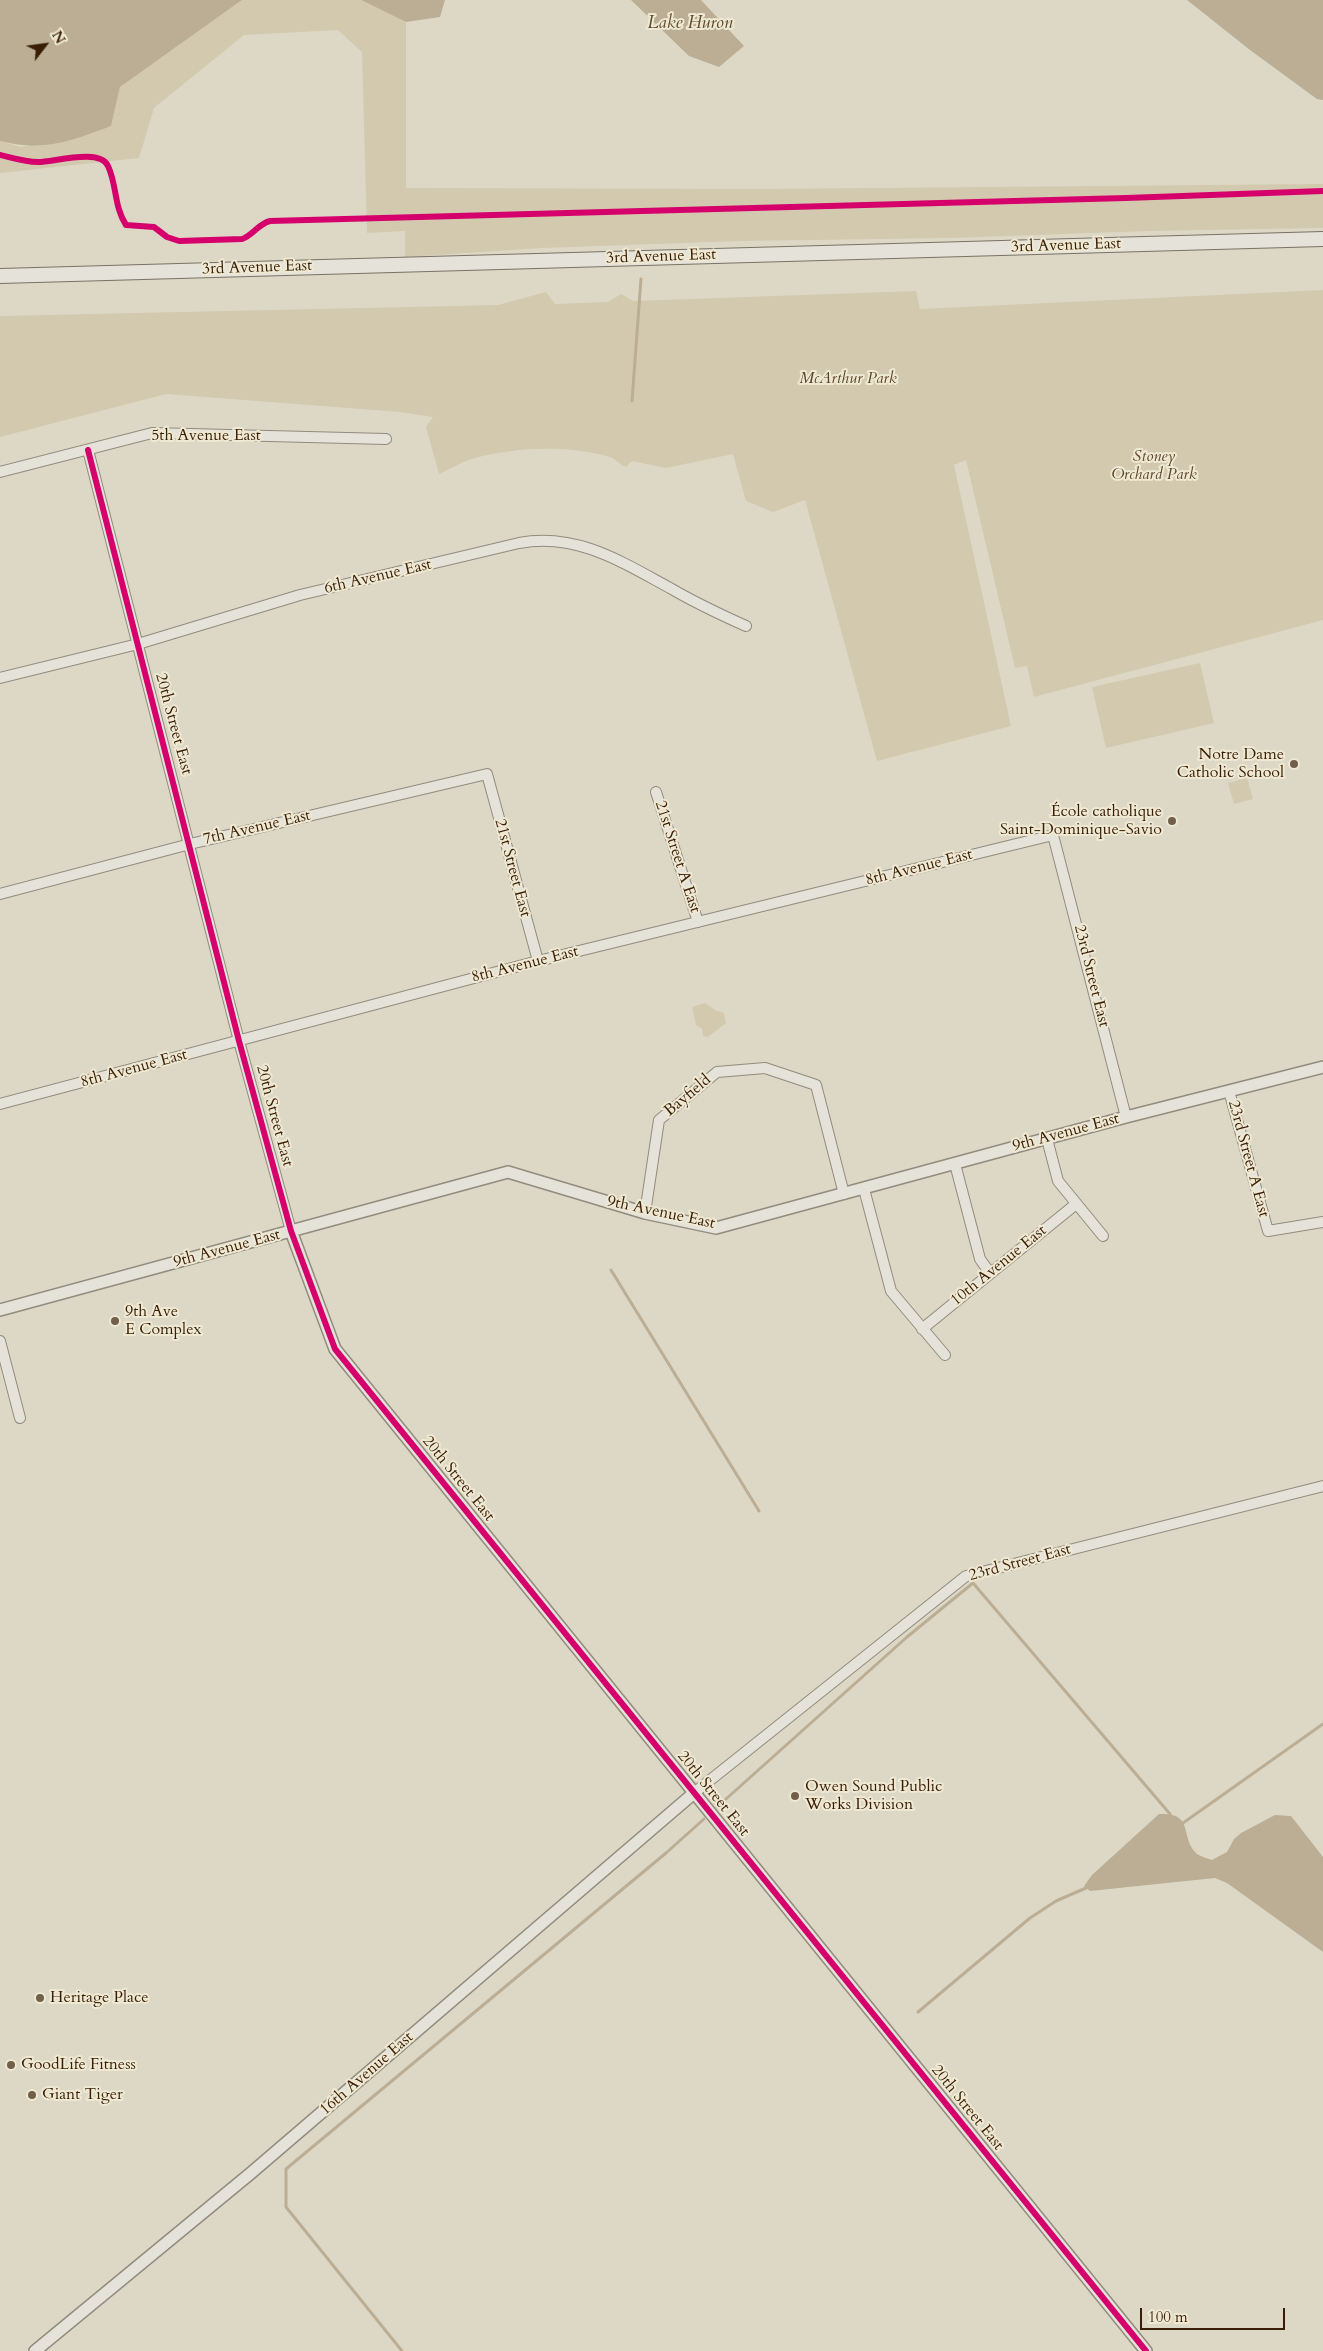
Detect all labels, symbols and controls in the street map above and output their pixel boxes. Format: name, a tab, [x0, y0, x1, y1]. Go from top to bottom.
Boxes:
water label: Lake Huron	[647, 13, 733, 35]
north arrow	[20, 20, 70, 70]
text: N	[47, 27, 70, 47]
street label: 3rd Avenue East	[1011, 234, 1121, 258]
street label: 3rd Avenue East	[606, 245, 716, 269]
street label: 3rd Avenue East	[202, 256, 312, 280]
park label: McArthur Park	[799, 369, 897, 389]
street label: 5th Avenue East	[151, 426, 261, 446]
park label: Stoney Orchard Park	[1111, 447, 1197, 485]
street label: 6th Avenue East	[322, 555, 434, 599]
street label: 20th Street East	[150, 671, 196, 777]
place label: Notre Dame Catholic School	[1177, 745, 1284, 783]
marker: Notre Dame Catholic School	[1288, 758, 1300, 770]
street label: 21st Street A East	[650, 799, 704, 915]
place label: École catholique Saint-Dominique-Savio	[1000, 802, 1162, 840]
street label: 7th Avenue East	[201, 806, 313, 850]
marker: École catholique Saint-Dominique-Savio	[1166, 815, 1178, 827]
street label: 21st Street East	[490, 817, 534, 919]
street label: 8th Avenue East	[863, 845, 975, 891]
street label: 23rd Street East	[1069, 923, 1113, 1029]
street label: 8th Avenue East	[469, 942, 581, 988]
street label: 8th Avenue East	[79, 1046, 189, 1092]
street label: 20th Street East	[251, 1063, 297, 1169]
street label: Bayfield	[661, 1071, 715, 1121]
street label: 23rd Street A East	[1223, 1098, 1273, 1220]
street label: 9th Avenue East	[1011, 1110, 1121, 1156]
street label: 9th Avenue East	[605, 1192, 717, 1234]
street label: 10th Avenue East	[947, 1221, 1051, 1311]
street label: 9th Avenue East	[172, 1226, 282, 1272]
place label: 9th Ave E Complex	[125, 1302, 201, 1340]
marker: 9th Ave E Complex	[109, 1315, 121, 1327]
street label: 20th Street East	[418, 1432, 498, 1526]
street label: 23rd Street East	[967, 1540, 1073, 1586]
street label: 20th Street East	[673, 1747, 753, 1841]
place label: Owen Sound Public Works Division	[805, 1777, 942, 1815]
marker: Owen Sound Public Works Division	[789, 1790, 801, 1802]
place label: Heritage Place	[50, 1988, 148, 2008]
marker: Heritage Place	[34, 1992, 46, 2004]
street label: 16th Avenue East	[316, 2028, 418, 2120]
place label: GoodLife Fitness	[21, 2055, 136, 2075]
marker: GoodLife Fitness	[5, 2059, 17, 2071]
street label: 20th Street East	[927, 2061, 1007, 2155]
place label: Giant Tiger	[42, 2085, 123, 2105]
marker: Giant Tiger	[26, 2089, 38, 2101]
scale bar	[1143, 2298, 1288, 2330]
text: 100 m	[1148, 2307, 1188, 2327]

